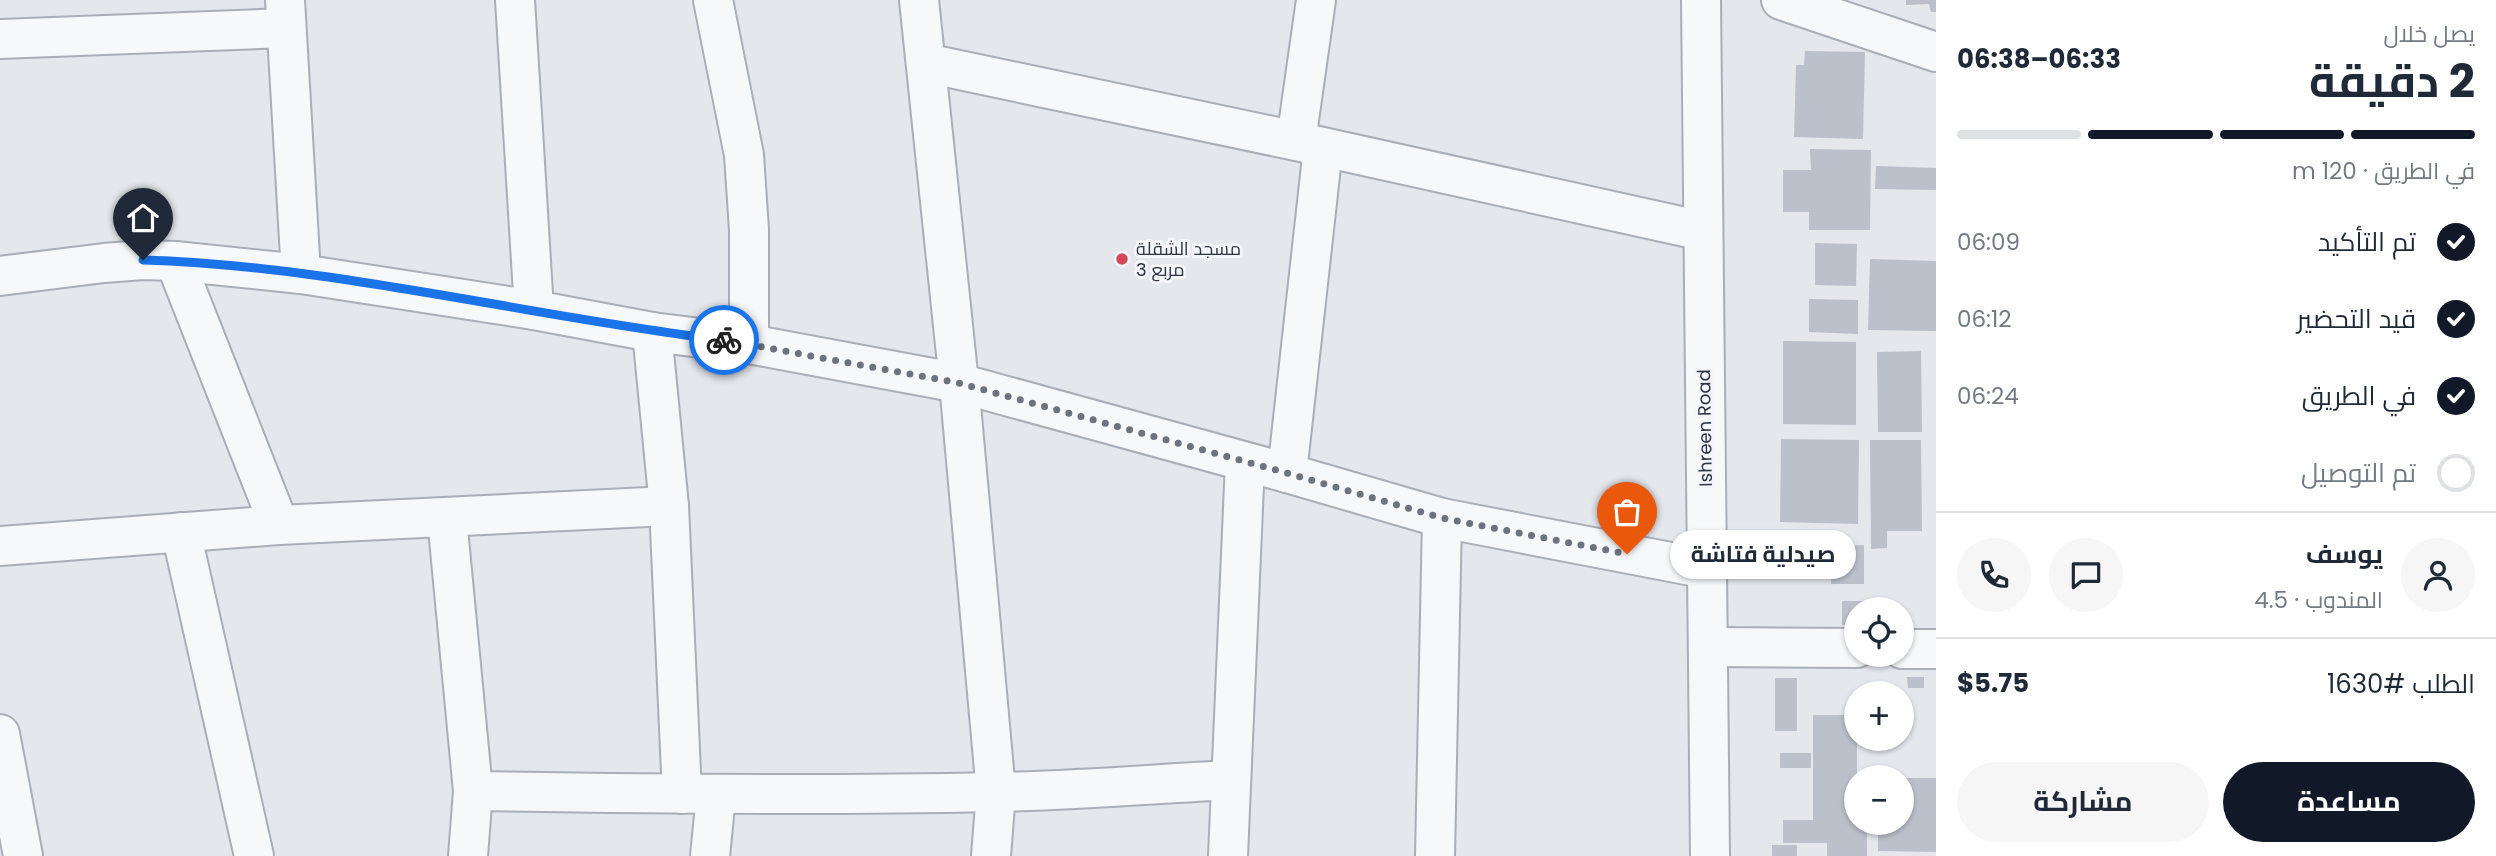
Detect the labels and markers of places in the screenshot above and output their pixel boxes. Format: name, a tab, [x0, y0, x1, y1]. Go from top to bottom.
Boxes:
pin	[113, 188, 173, 260]
place label: مسجد الشقلة مربع 3	[1136, 236, 1241, 282]
marker: مسجد الشقلة مربع 3	[1114, 251, 1130, 267]
pin	[1597, 482, 1657, 554]
callout: صيدلية فتاشة	[1669, 530, 1854, 578]

